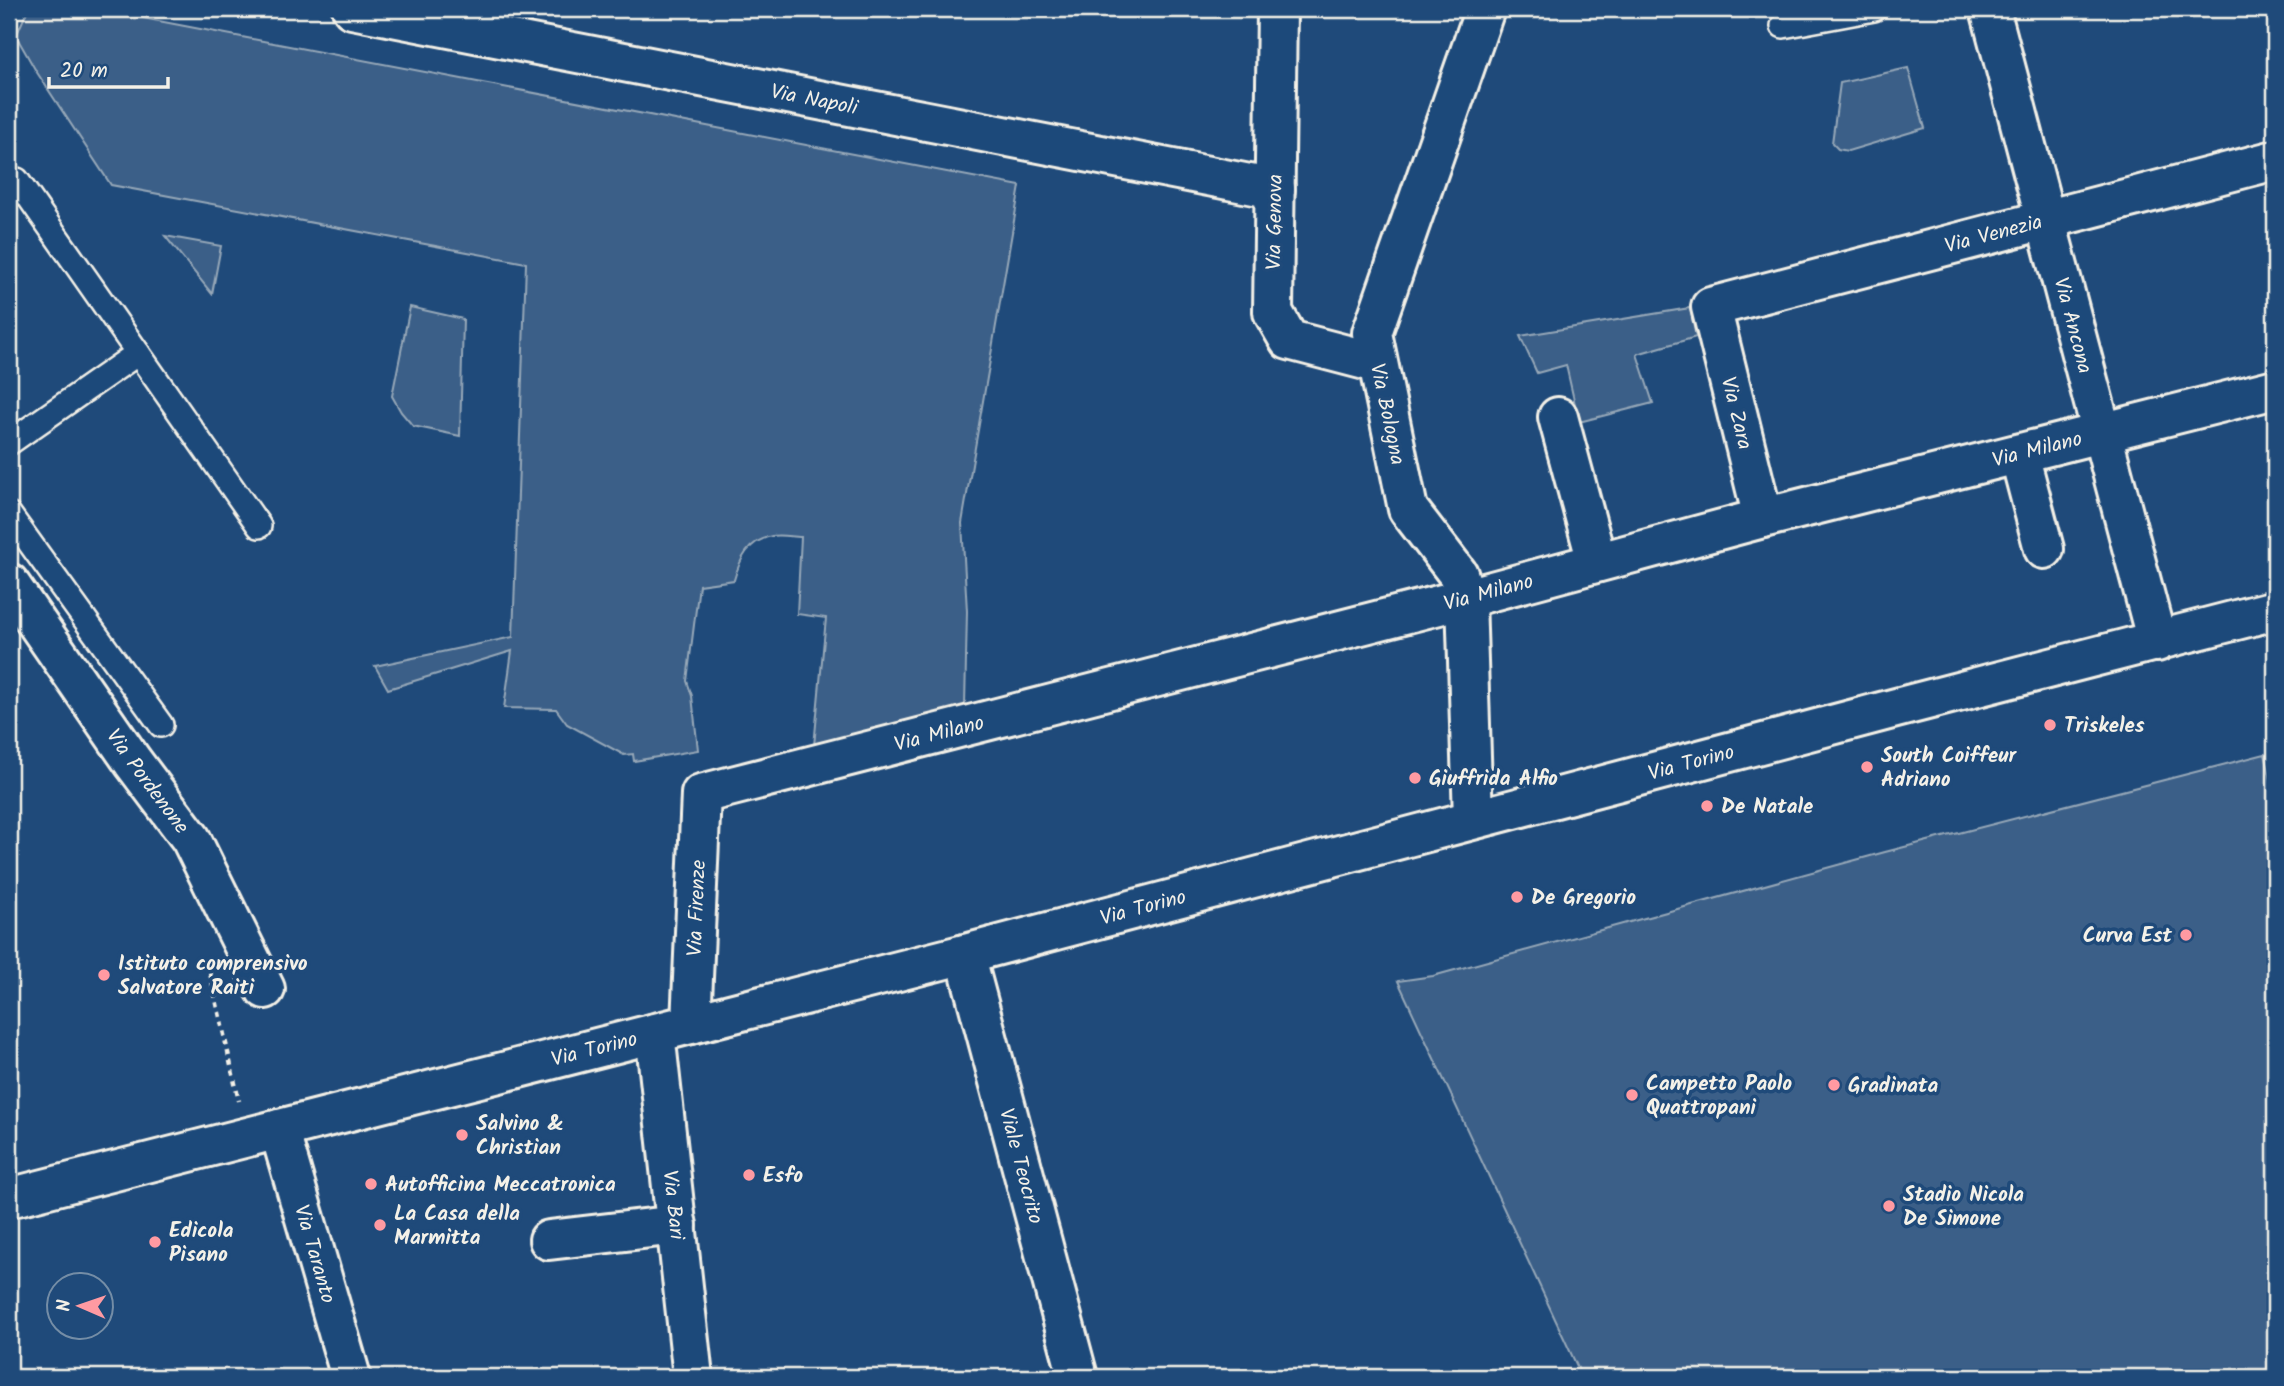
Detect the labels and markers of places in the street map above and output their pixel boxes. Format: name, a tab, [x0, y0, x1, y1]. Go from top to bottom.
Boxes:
place label: Triskeles	[2064, 710, 2145, 743]
marker: Triskeles	[2042, 717, 2058, 733]
place label: South Coiffeur Adriano	[1881, 740, 2017, 797]
marker: South Coiffeur Adriano	[1859, 759, 1875, 775]
place label: Giuffrida Alfio	[1429, 763, 1558, 796]
marker: Giuffrida Alfio	[1407, 770, 1423, 786]
place label: De Natale	[1721, 791, 1813, 824]
marker: De Natale	[1699, 798, 1715, 814]
place label: De Gregorio	[1531, 882, 1636, 915]
marker: De Gregorio	[1509, 889, 1525, 905]
place label: Curva Est	[2083, 920, 2173, 953]
marker: Curva Est	[2178, 927, 2194, 943]
place label: Istituto comprensivo Salvatore Raiti	[118, 948, 308, 1005]
marker: Istituto comprensivo Salvatore Raiti	[96, 967, 112, 983]
place label: Campetto Paolo Quattropani	[1646, 1068, 1792, 1125]
place label: Gradinata	[1848, 1070, 1938, 1103]
marker: Gradinata	[1826, 1077, 1842, 1093]
marker: Campetto Paolo Quattropani	[1624, 1087, 1640, 1103]
place label: Salvino & Christian	[476, 1108, 564, 1165]
marker: Salvino & Christian	[454, 1127, 470, 1143]
place label: Esfo	[763, 1160, 804, 1193]
marker: Esfo	[741, 1167, 757, 1183]
place label: Autofficina Meccatronica	[385, 1169, 616, 1202]
marker: Autofficina Meccatronica	[363, 1176, 379, 1192]
place label: Stadio Nicola De Simone	[1903, 1179, 2024, 1236]
place label: La Casa della Marmitta	[394, 1198, 520, 1255]
marker: Stadio Nicola De Simone	[1881, 1198, 1897, 1214]
place label: Edicola Pisano	[169, 1215, 234, 1272]
marker: La Casa della Marmitta	[372, 1217, 388, 1233]
marker: Edicola Pisano	[147, 1234, 163, 1250]

